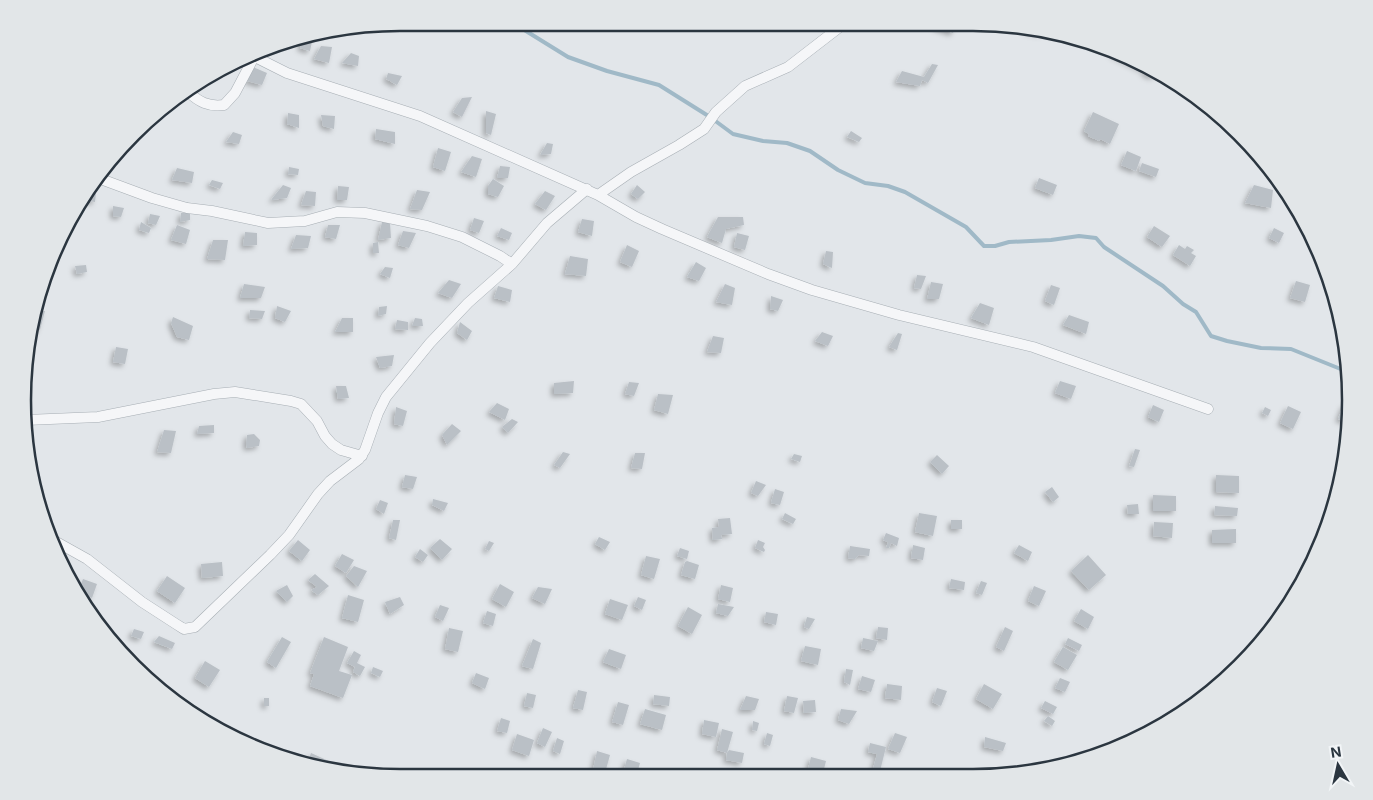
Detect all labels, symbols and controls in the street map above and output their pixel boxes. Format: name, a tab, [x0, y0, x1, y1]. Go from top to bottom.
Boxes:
north arrow	[1313, 740, 1363, 790]
text: N	[1329, 742, 1342, 761]

